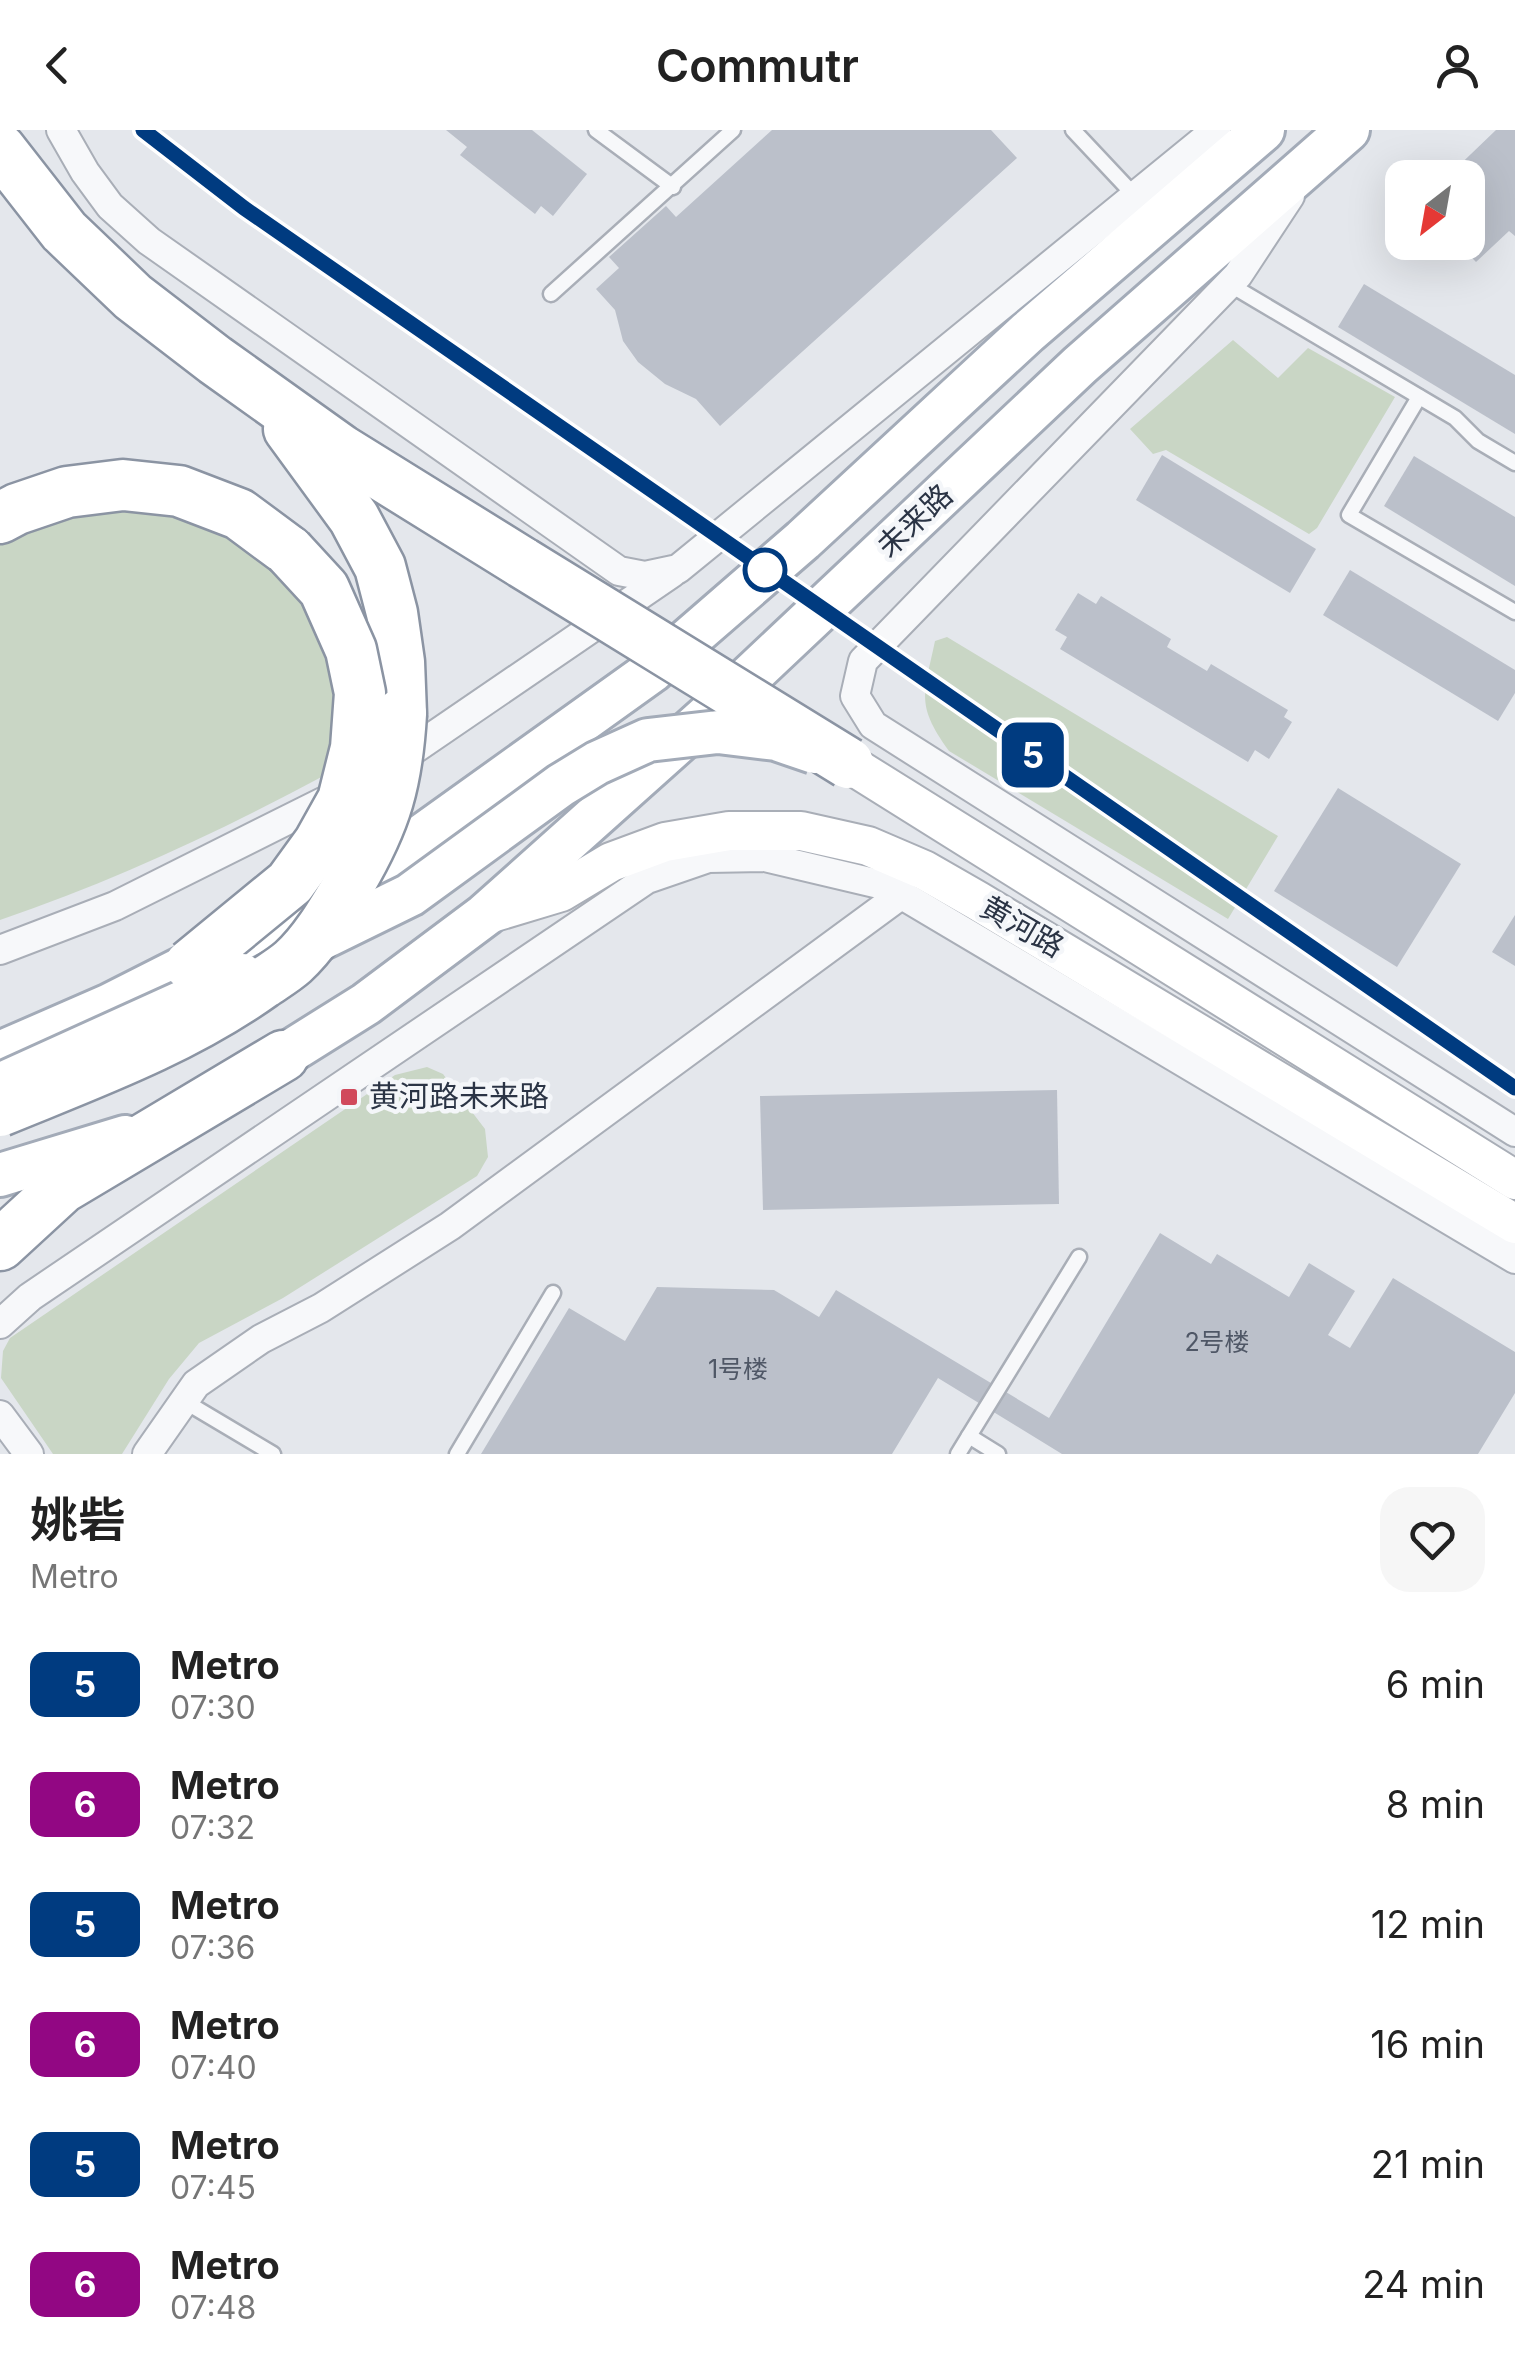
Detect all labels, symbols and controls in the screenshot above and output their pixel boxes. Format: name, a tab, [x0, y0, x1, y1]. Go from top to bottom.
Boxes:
icon: back	[30, 38, 85, 93]
text: Commutr	[656, 38, 859, 93]
icon: person	[1430, 38, 1485, 93]
north arrow	[1385, 160, 1485, 260]
map controls	[1385, 160, 1485, 260]
street label: 未来路	[869, 476, 960, 564]
unlabelled marker	[744, 549, 786, 591]
line badge: 5	[1000, 722, 1066, 788]
text: 5	[1022, 734, 1044, 776]
street label: 黄河路	[975, 888, 1070, 964]
place label: 黄河路未来路	[369, 1078, 549, 1114]
marker: 黄河路未来路	[338, 1086, 360, 1108]
house number: 2号楼	[1184, 1327, 1250, 1357]
house number: 1号楼	[708, 1354, 768, 1384]
button: heart	[1380, 1487, 1485, 1592]
text: 姚砦	[30, 1490, 126, 1549]
text: Metro	[30, 1557, 119, 1596]
text: Metro	[170, 1642, 280, 1688]
text: 6 min	[1386, 1661, 1485, 1707]
text: 5	[74, 1663, 96, 1705]
text: 07:30	[170, 1688, 256, 1727]
text: Metro	[170, 1762, 280, 1808]
text: 8 min	[1386, 1781, 1485, 1827]
text: 6	[74, 1783, 96, 1825]
text: 07:32	[170, 1808, 255, 1847]
text: Metro	[170, 1882, 280, 1928]
text: 12 min	[1371, 1901, 1485, 1947]
text: 5	[74, 1903, 96, 1945]
text: 07:36	[170, 1928, 255, 1967]
text: Metro	[170, 2002, 280, 2048]
text: 16 min	[1370, 2021, 1485, 2067]
text: 6	[74, 2023, 96, 2065]
text: 07:40	[170, 2048, 257, 2087]
text: Metro	[170, 2122, 280, 2168]
text: 21 min	[1371, 2141, 1485, 2187]
text: 5	[74, 2143, 96, 2185]
text: 07:45	[170, 2168, 256, 2207]
text: Metro	[170, 2242, 280, 2288]
text: 24 min	[1362, 2261, 1485, 2307]
text: 6	[74, 2263, 96, 2305]
text: 07:48	[170, 2288, 256, 2327]

